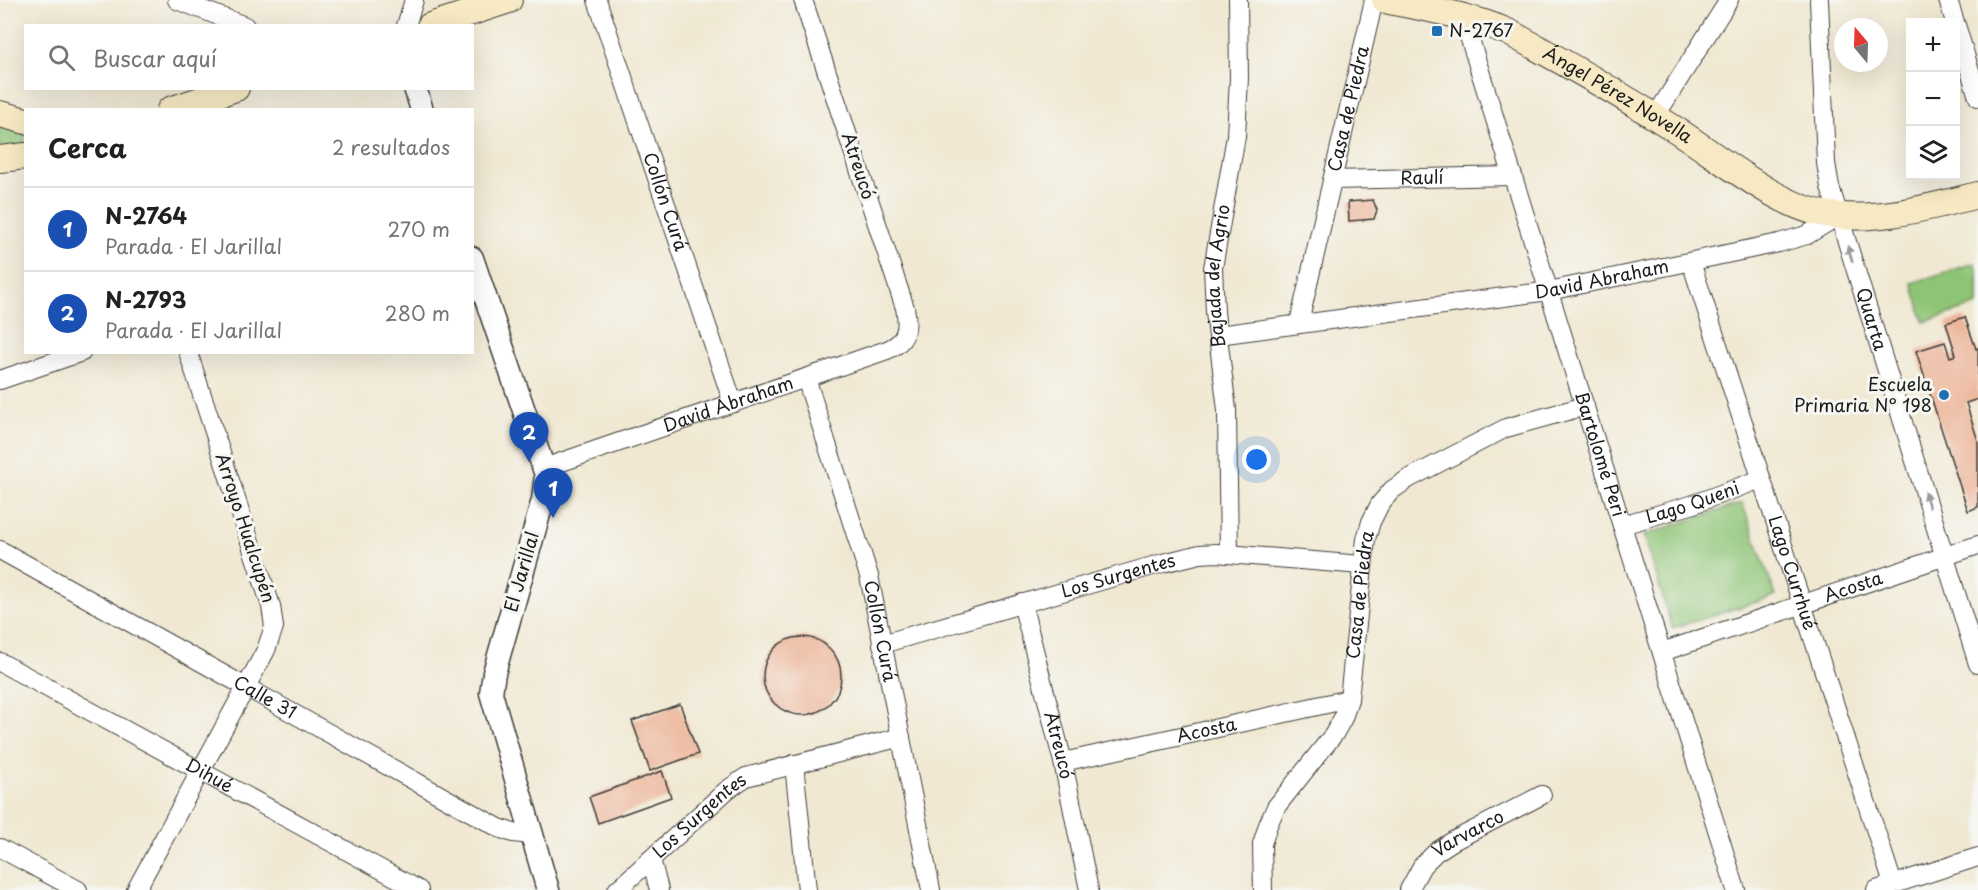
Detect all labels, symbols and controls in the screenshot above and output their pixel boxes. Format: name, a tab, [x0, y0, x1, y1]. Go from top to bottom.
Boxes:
place label: N-2767	[1449, 16, 1513, 43]
north arrow	[1834, 18, 1888, 72]
map controls	[1906, 18, 1960, 180]
button: +	[1906, 18, 1960, 72]
search box	[24, 24, 474, 90]
marker: N-2767	[1430, 24, 1444, 38]
street label: Ángel Pérez Novella	[1539, 39, 1699, 150]
icon: search	[45, 41, 78, 74]
text: Buscar aquí	[93, 41, 217, 74]
street label: Casa de Piedra	[1320, 42, 1375, 174]
button: −	[1906, 72, 1960, 126]
button: layers	[1906, 126, 1960, 180]
text: Cerca	[48, 128, 127, 167]
street label: Atreucó	[836, 129, 883, 202]
text: 2 resultados	[332, 132, 450, 162]
street label: Collón Curá	[637, 148, 696, 254]
street label: Raulí	[1400, 163, 1444, 190]
text: N-2764	[105, 198, 187, 231]
street label: Bajada del Agrio	[1198, 202, 1236, 349]
text: 1	[63, 214, 72, 244]
text: 270 m	[387, 214, 450, 244]
text: Parada · El Jarillal	[105, 231, 282, 261]
one-way arrow	[1845, 245, 1854, 263]
street label: David Abraham	[1533, 251, 1671, 305]
text: N-2793	[105, 282, 186, 315]
street label: Quarta	[1850, 284, 1895, 354]
text: 2	[60, 298, 75, 328]
text: 280 m	[385, 298, 450, 328]
text: Parada · El Jarillal	[105, 315, 282, 345]
street label: David Abraham	[659, 368, 797, 438]
place label: Escuela Primaria N° 198	[1794, 370, 1933, 418]
street label: Bartolomé Peri	[1569, 388, 1633, 520]
marker: Escuela Primaria N° 198	[1937, 388, 1951, 402]
pin: 2	[510, 412, 548, 462]
your location	[1242, 445, 1271, 474]
street label: Arroyo Hualcupén	[209, 449, 283, 606]
pin: 1	[534, 468, 572, 518]
street label: Lago Queni	[1642, 473, 1743, 529]
one-way arrow	[1922, 491, 1931, 509]
street label: Lago Currhué	[1762, 512, 1825, 633]
street label: Casa de Piedra	[1338, 526, 1380, 660]
street label: El Jarillal	[496, 528, 545, 615]
street label: Los Surgentes	[1058, 546, 1178, 604]
street label: Acosta	[1820, 563, 1887, 608]
street label: Collón Curá	[858, 578, 905, 684]
street label: Calle 31	[229, 668, 302, 725]
street label: Atreucó	[1038, 708, 1081, 781]
street label: Acosta	[1174, 709, 1239, 749]
street label: Dihué	[181, 750, 239, 799]
street label: Los Surgentes	[646, 766, 751, 864]
street label: Varvarco	[1426, 802, 1508, 863]

